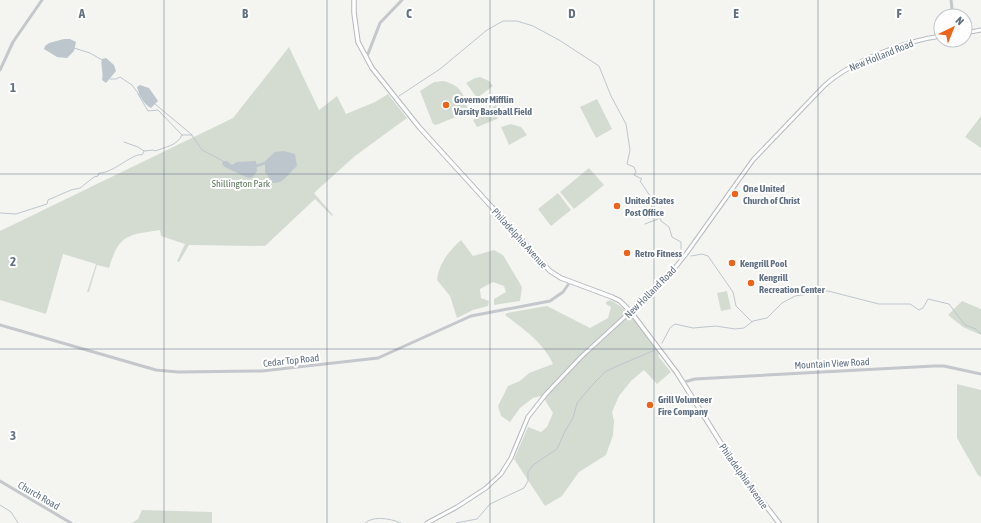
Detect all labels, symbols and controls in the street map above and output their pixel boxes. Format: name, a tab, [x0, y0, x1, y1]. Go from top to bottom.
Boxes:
text: A	[78, 6, 86, 21]
text: B	[242, 6, 249, 21]
text: C	[406, 6, 412, 21]
text: D	[568, 6, 576, 21]
text: E	[733, 6, 739, 21]
text: F	[896, 6, 902, 21]
north arrow	[933, 8, 973, 48]
text: N	[953, 14, 966, 27]
street label: New Holland Road	[848, 37, 915, 73]
text: 1	[10, 80, 16, 95]
place label: Governor Mifflin Varsity Baseball Field	[453, 94, 532, 117]
marker: Governor Mifflin Varsity Baseball Field	[441, 100, 451, 110]
park label: Shillington Park	[212, 178, 271, 189]
place label: One United Church of Christ	[743, 183, 800, 206]
marker: One United Church of Christ	[730, 189, 740, 199]
place label: United States Post Office	[625, 195, 674, 218]
marker: United States Post Office	[612, 201, 622, 211]
street label: Philadelphia Avenue	[490, 206, 550, 271]
marker: Retro Fitness	[622, 248, 632, 258]
place label: Retro Fitness	[635, 248, 683, 259]
text: 2	[10, 254, 16, 269]
marker: Kengrill Pool	[727, 258, 737, 268]
place label: Kengrill Pool	[740, 258, 788, 269]
street label: New Holland Road	[622, 264, 679, 320]
place label: Kengrill Recreation Center	[759, 272, 826, 295]
marker: Kengrill Recreation Center	[746, 278, 756, 288]
street label: Cedar Top Road	[262, 352, 320, 369]
street label: Mountain View Road	[794, 356, 870, 371]
place label: Grill Volunteer Fire Company	[658, 394, 713, 417]
marker: Grill Volunteer Fire Company	[645, 400, 655, 410]
text: 3	[10, 428, 16, 443]
street label: Philadelphia Avenue	[717, 442, 770, 511]
street label: Church Road	[16, 479, 62, 512]

